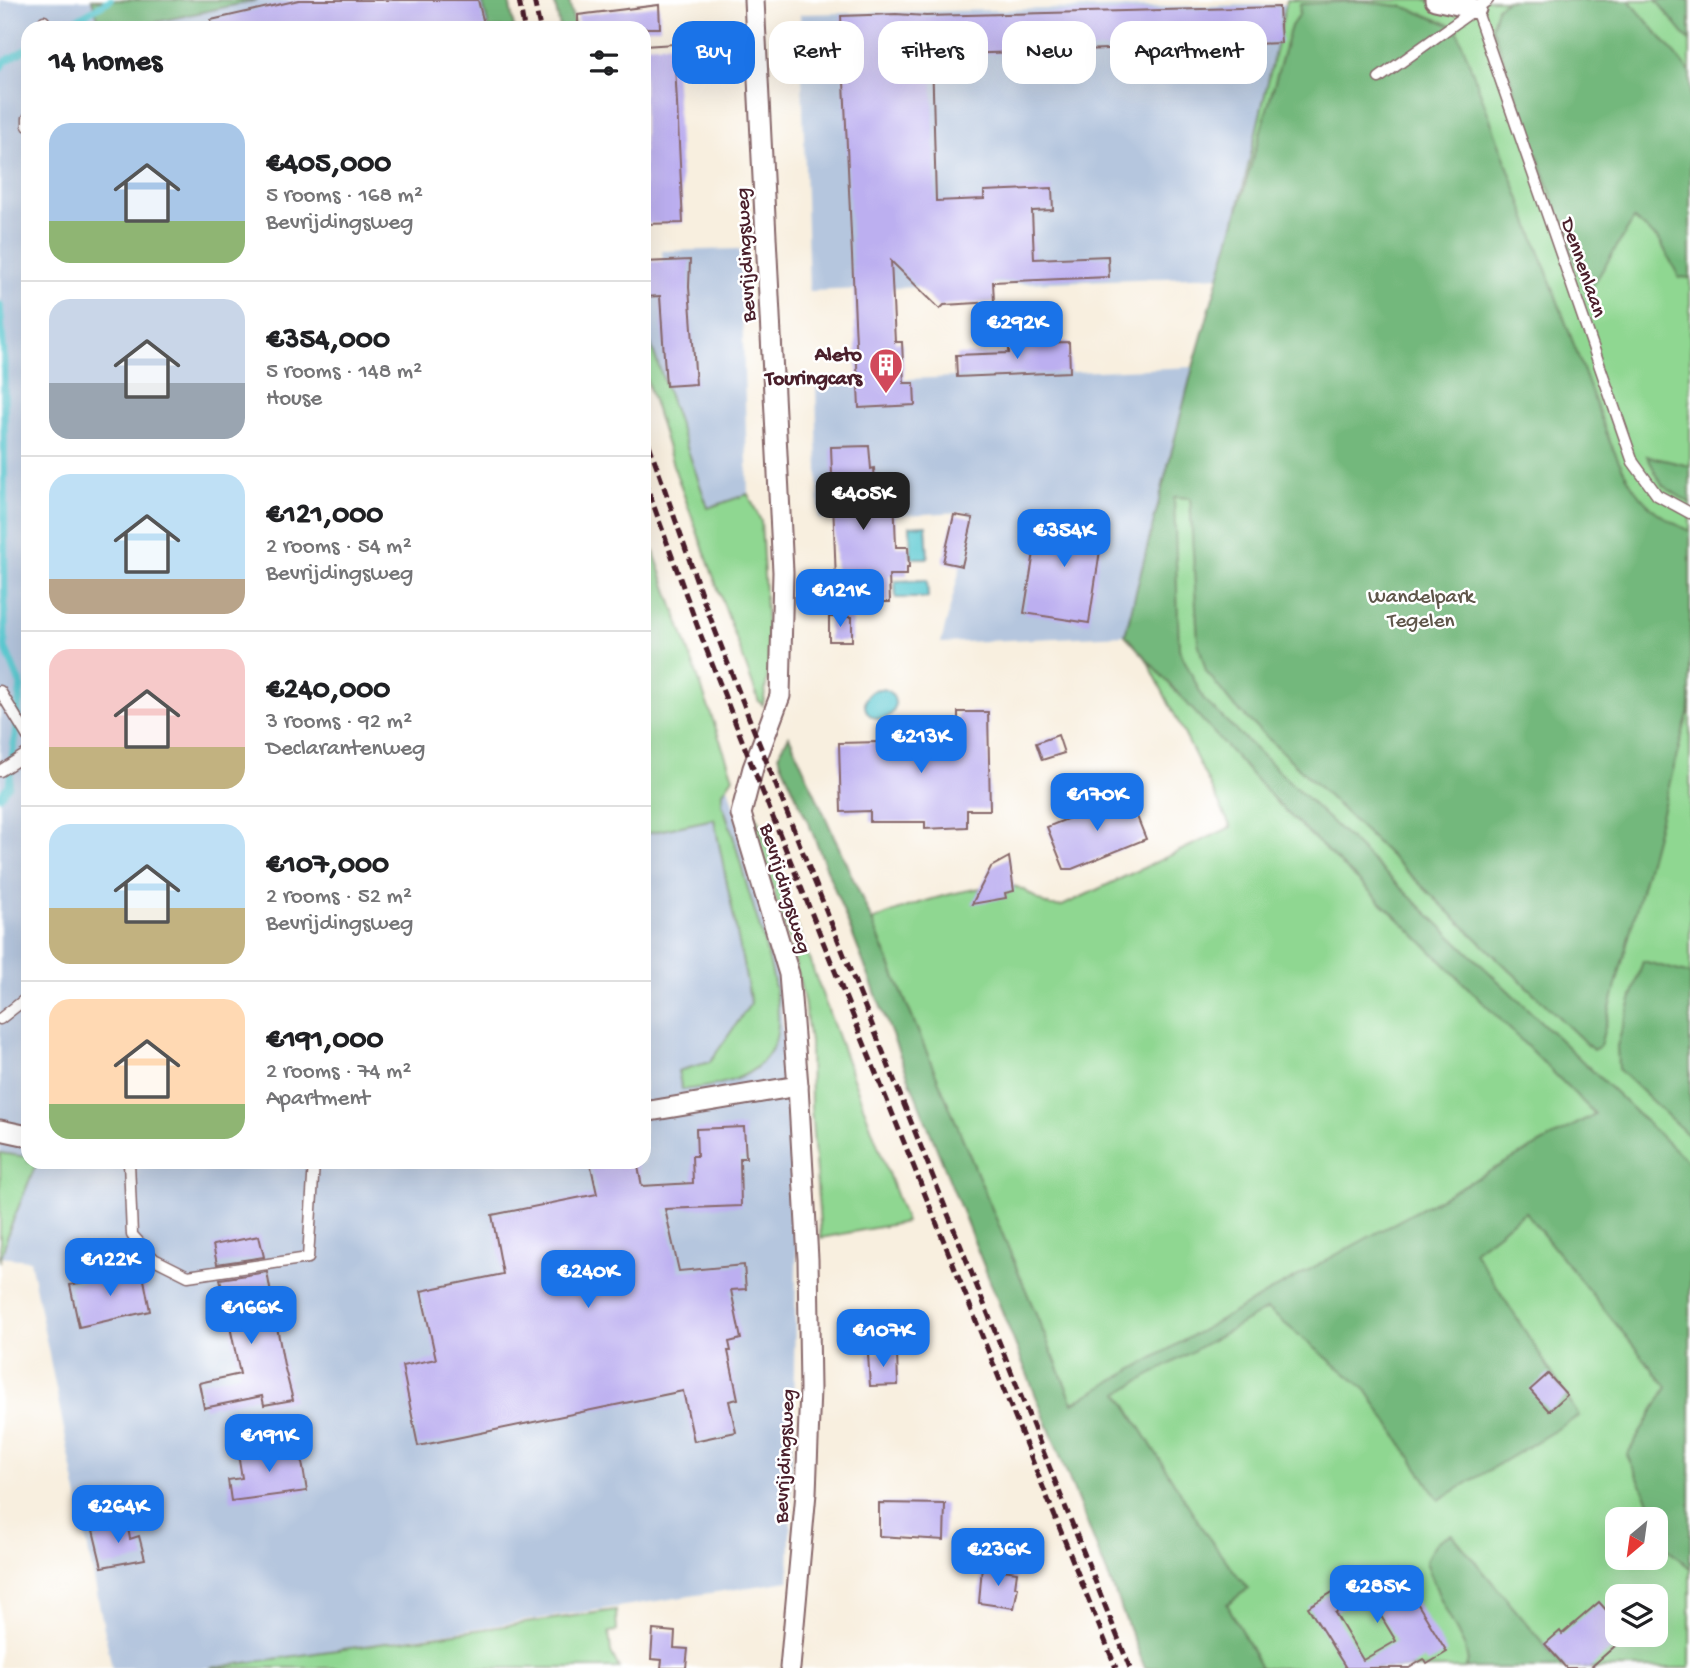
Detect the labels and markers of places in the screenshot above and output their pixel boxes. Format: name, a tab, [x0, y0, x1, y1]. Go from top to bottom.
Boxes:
pin: €292K	[968, 302, 1066, 361]
place label: Aleto Touringcars	[763, 344, 863, 393]
building icon: Aleto Touringcars	[867, 346, 905, 395]
pin: €405K	[814, 472, 912, 532]
pin: €354K	[1015, 510, 1113, 569]
pin: €121K	[791, 570, 889, 629]
pin: €213K	[872, 716, 970, 775]
pin: €170K	[1048, 774, 1146, 833]
pin: €122K	[61, 1238, 159, 1298]
pin: €240K	[539, 1250, 637, 1310]
pin: €166K	[202, 1286, 300, 1346]
pin: €107K	[834, 1310, 932, 1369]
pin: €191K	[220, 1414, 318, 1474]
pin: €264K	[69, 1486, 167, 1545]
pin: €236K	[949, 1528, 1047, 1588]
pin: €285K	[1328, 1566, 1426, 1625]

